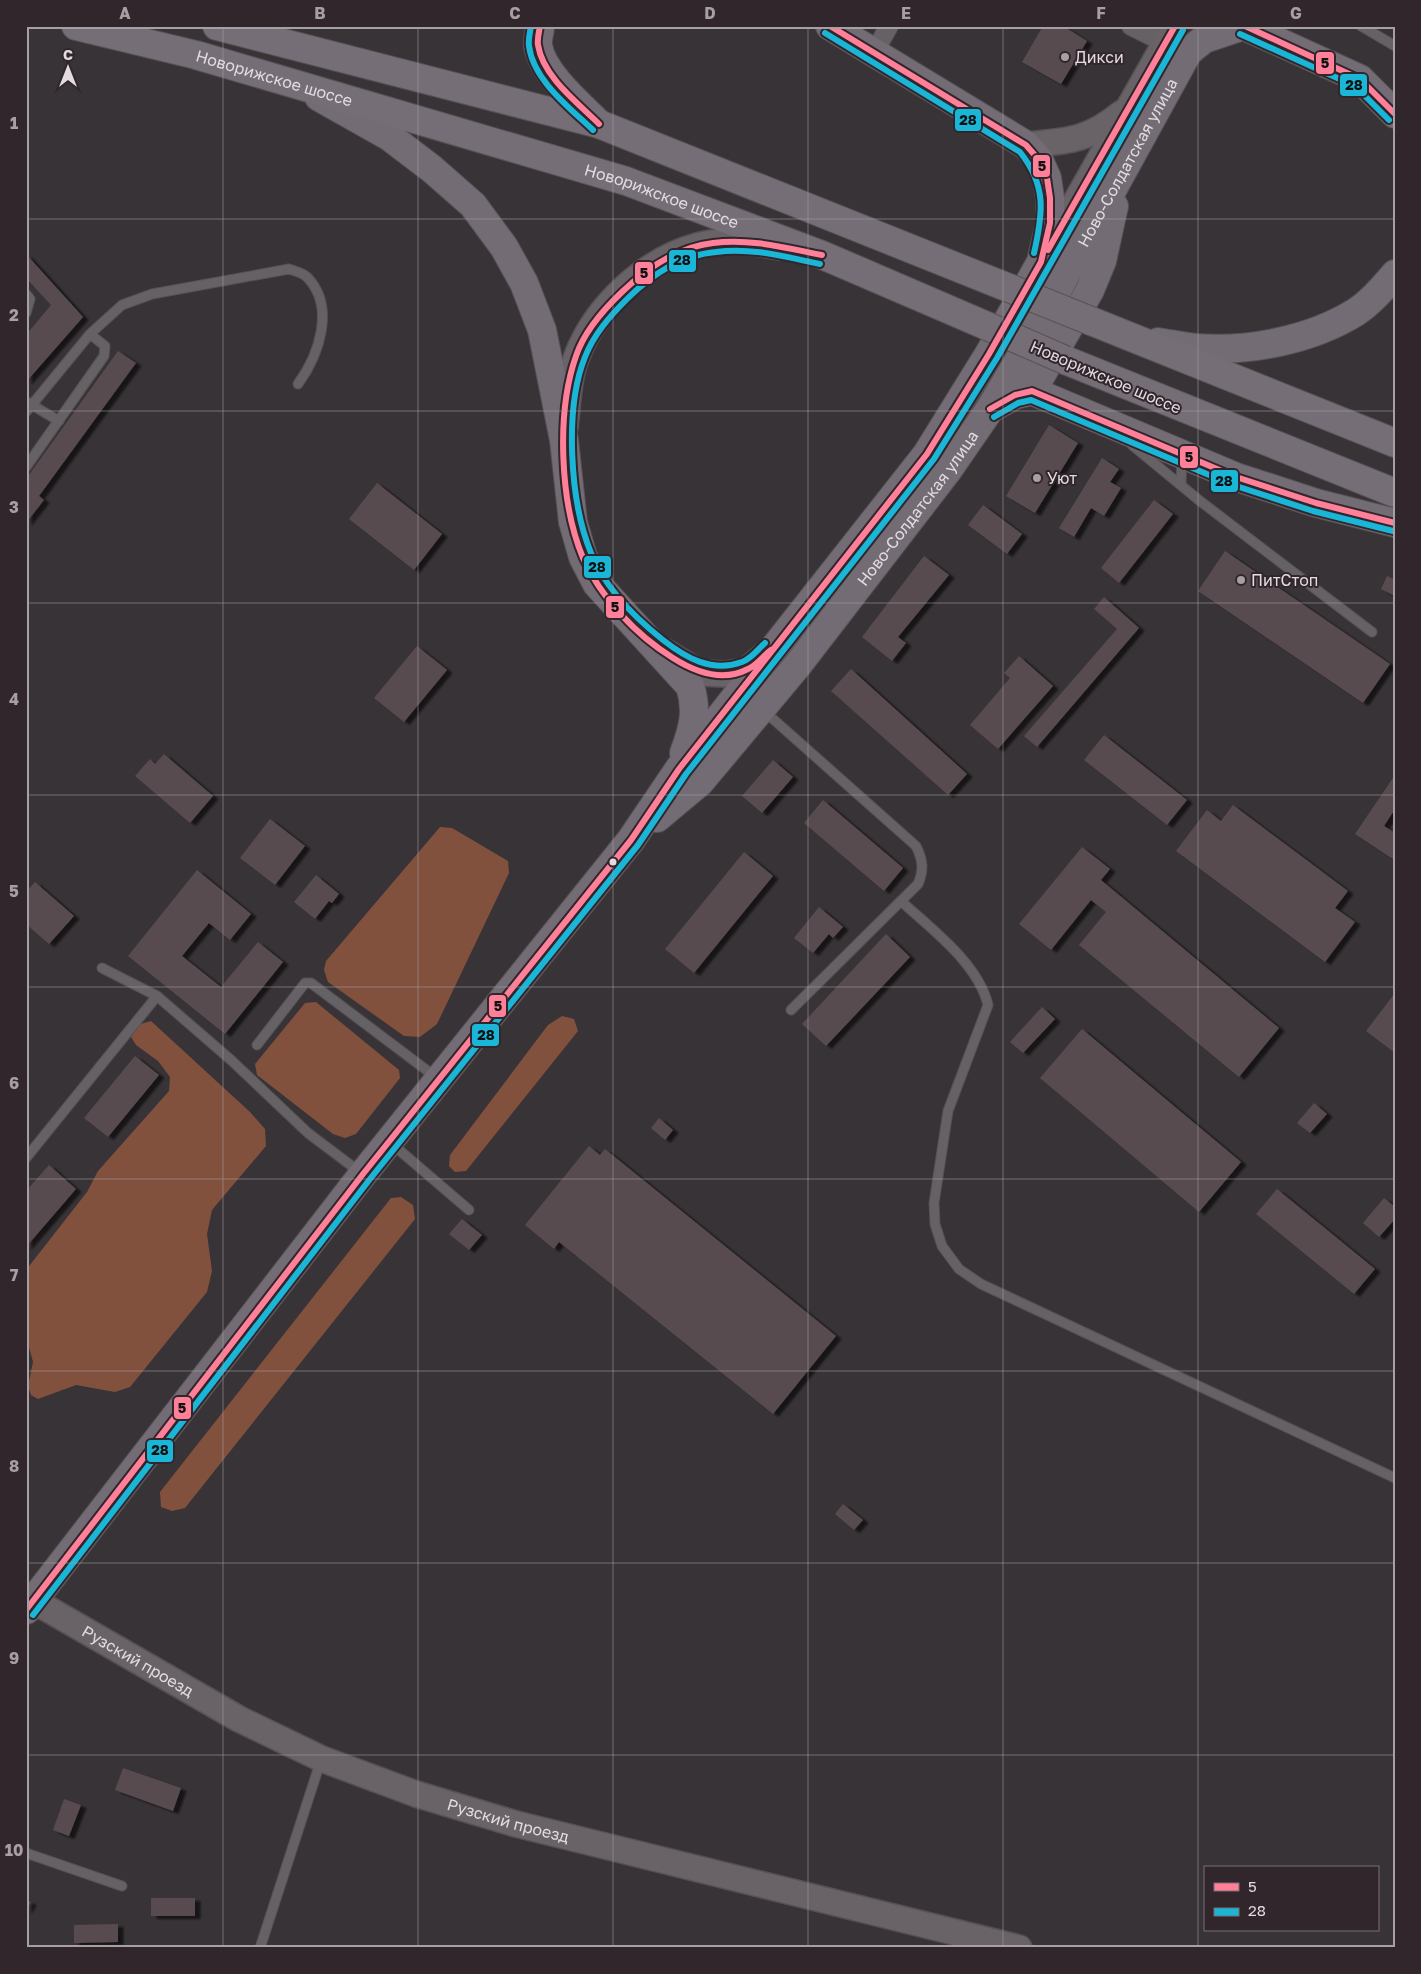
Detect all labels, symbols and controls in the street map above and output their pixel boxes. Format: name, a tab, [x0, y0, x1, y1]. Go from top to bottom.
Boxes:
text: A	[119, 3, 131, 23]
text: B	[314, 3, 326, 23]
text: C	[509, 3, 521, 23]
text: D	[704, 3, 716, 23]
text: E	[901, 3, 911, 23]
text: F	[1096, 3, 1106, 23]
text: G	[1290, 3, 1302, 23]
north arrow	[42, 42, 92, 92]
text: С	[63, 46, 73, 63]
street label: Новорижское шоссе	[194, 46, 355, 110]
place label: Дикси	[1075, 47, 1124, 67]
marker: Дикси	[1059, 51, 1071, 63]
line badge: 5	[1315, 51, 1335, 75]
text: 5	[1321, 54, 1330, 71]
line badge: 28	[1339, 73, 1368, 97]
street label: Ново-Солдатская улица	[1073, 75, 1182, 250]
text: 28	[1345, 76, 1363, 93]
line badge: 28	[954, 108, 982, 132]
text: 28	[959, 111, 977, 128]
text: 1	[10, 113, 18, 133]
line badge: 5	[1032, 154, 1051, 178]
text: 5	[1038, 157, 1047, 174]
street label: Новорижское шоссе	[582, 159, 741, 233]
line badge: 28	[668, 249, 697, 273]
text: 28	[673, 251, 691, 268]
line badge: 5	[634, 261, 654, 285]
text: 5	[640, 264, 649, 281]
text: 2	[9, 305, 19, 325]
street label: Новорижское шоссе	[1027, 336, 1185, 418]
street label: Ново-Солдатская улица	[853, 426, 982, 590]
line badge: 5	[1179, 445, 1199, 469]
text: 5	[1185, 448, 1194, 465]
place label: Уют	[1047, 468, 1077, 488]
line badge: 28	[1210, 469, 1239, 493]
marker: Уют	[1031, 472, 1043, 484]
text: 28	[1215, 472, 1233, 489]
text: 3	[9, 497, 19, 517]
line badge: 28	[583, 555, 612, 579]
text: 28	[588, 558, 606, 575]
place label: ПитСтоп	[1251, 570, 1318, 590]
marker: ПитСтоп	[1235, 574, 1247, 586]
line badge: 5	[605, 595, 625, 619]
text: 5	[611, 598, 620, 615]
text: 4	[9, 689, 19, 709]
unlabelled marker	[608, 857, 618, 867]
text: 5	[9, 881, 19, 901]
line badge: 5	[488, 994, 507, 1018]
text: 5	[494, 997, 503, 1014]
line badge: 28	[471, 1023, 500, 1047]
text: 28	[477, 1026, 495, 1043]
text: 6	[9, 1073, 19, 1093]
text: 7	[10, 1265, 19, 1285]
line badge: 5	[173, 1396, 192, 1420]
text: 5	[178, 1399, 187, 1416]
line badge: 28	[146, 1439, 174, 1463]
text: 28	[151, 1441, 169, 1458]
text: 8	[9, 1456, 19, 1476]
street label: Рузский проезд	[79, 1621, 198, 1701]
text: 9	[9, 1648, 19, 1668]
street label: Рузский проезд	[445, 1794, 572, 1847]
text: 10	[5, 1840, 23, 1860]
legend	[1204, 1866, 1378, 1932]
text: 5	[1248, 1877, 1257, 1895]
text: 28	[1248, 1901, 1266, 1919]

